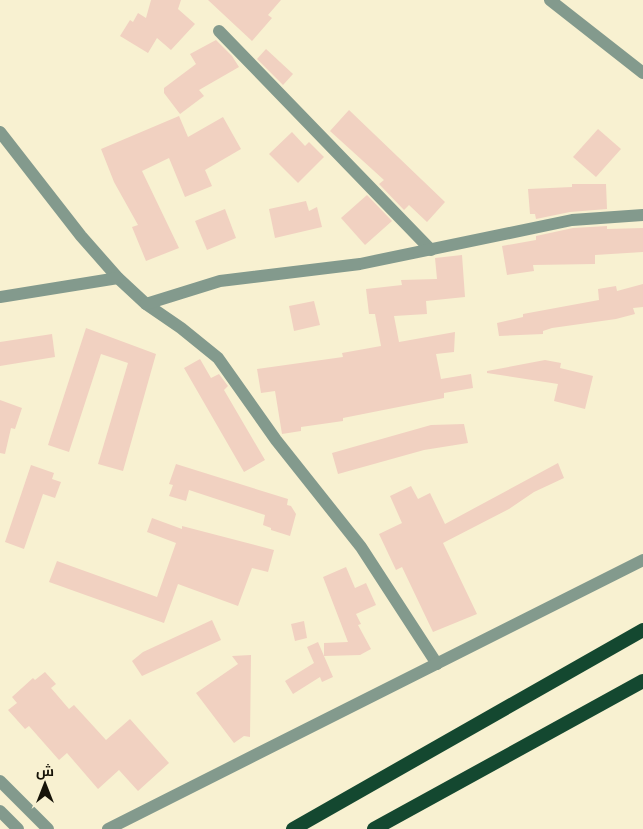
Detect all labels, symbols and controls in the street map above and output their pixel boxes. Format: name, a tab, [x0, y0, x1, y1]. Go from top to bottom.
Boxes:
north arrow	[20, 759, 70, 809]
text: ش	[36, 763, 54, 780]

